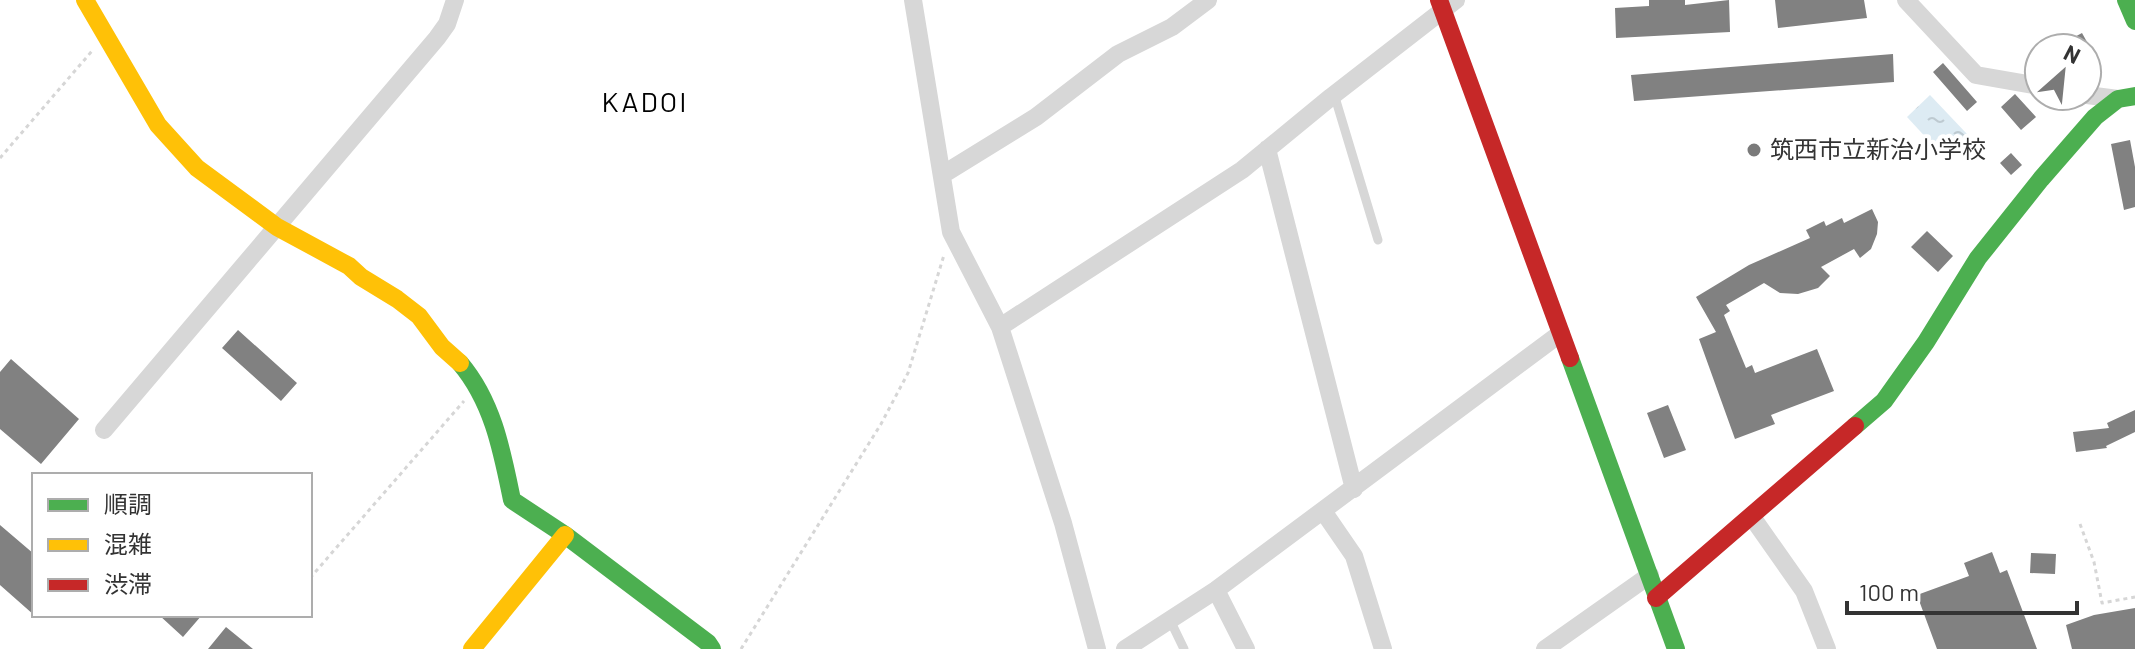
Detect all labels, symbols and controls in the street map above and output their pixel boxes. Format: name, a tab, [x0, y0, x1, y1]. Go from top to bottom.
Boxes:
north arrow	[2023, 32, 2103, 112]
text: N	[2060, 38, 2085, 68]
district label: KADOI	[602, 84, 688, 118]
place label: 筑西市立新治小学校	[1770, 134, 1986, 163]
marker: 筑西市立新治小学校	[1745, 141, 1763, 159]
legend	[32, 473, 312, 617]
text: 順調	[104, 489, 152, 518]
text: 混雑	[104, 529, 152, 558]
scale bar	[1847, 565, 2077, 615]
text: 渋滞	[104, 569, 152, 598]
text: 100 m	[1859, 577, 1919, 606]

